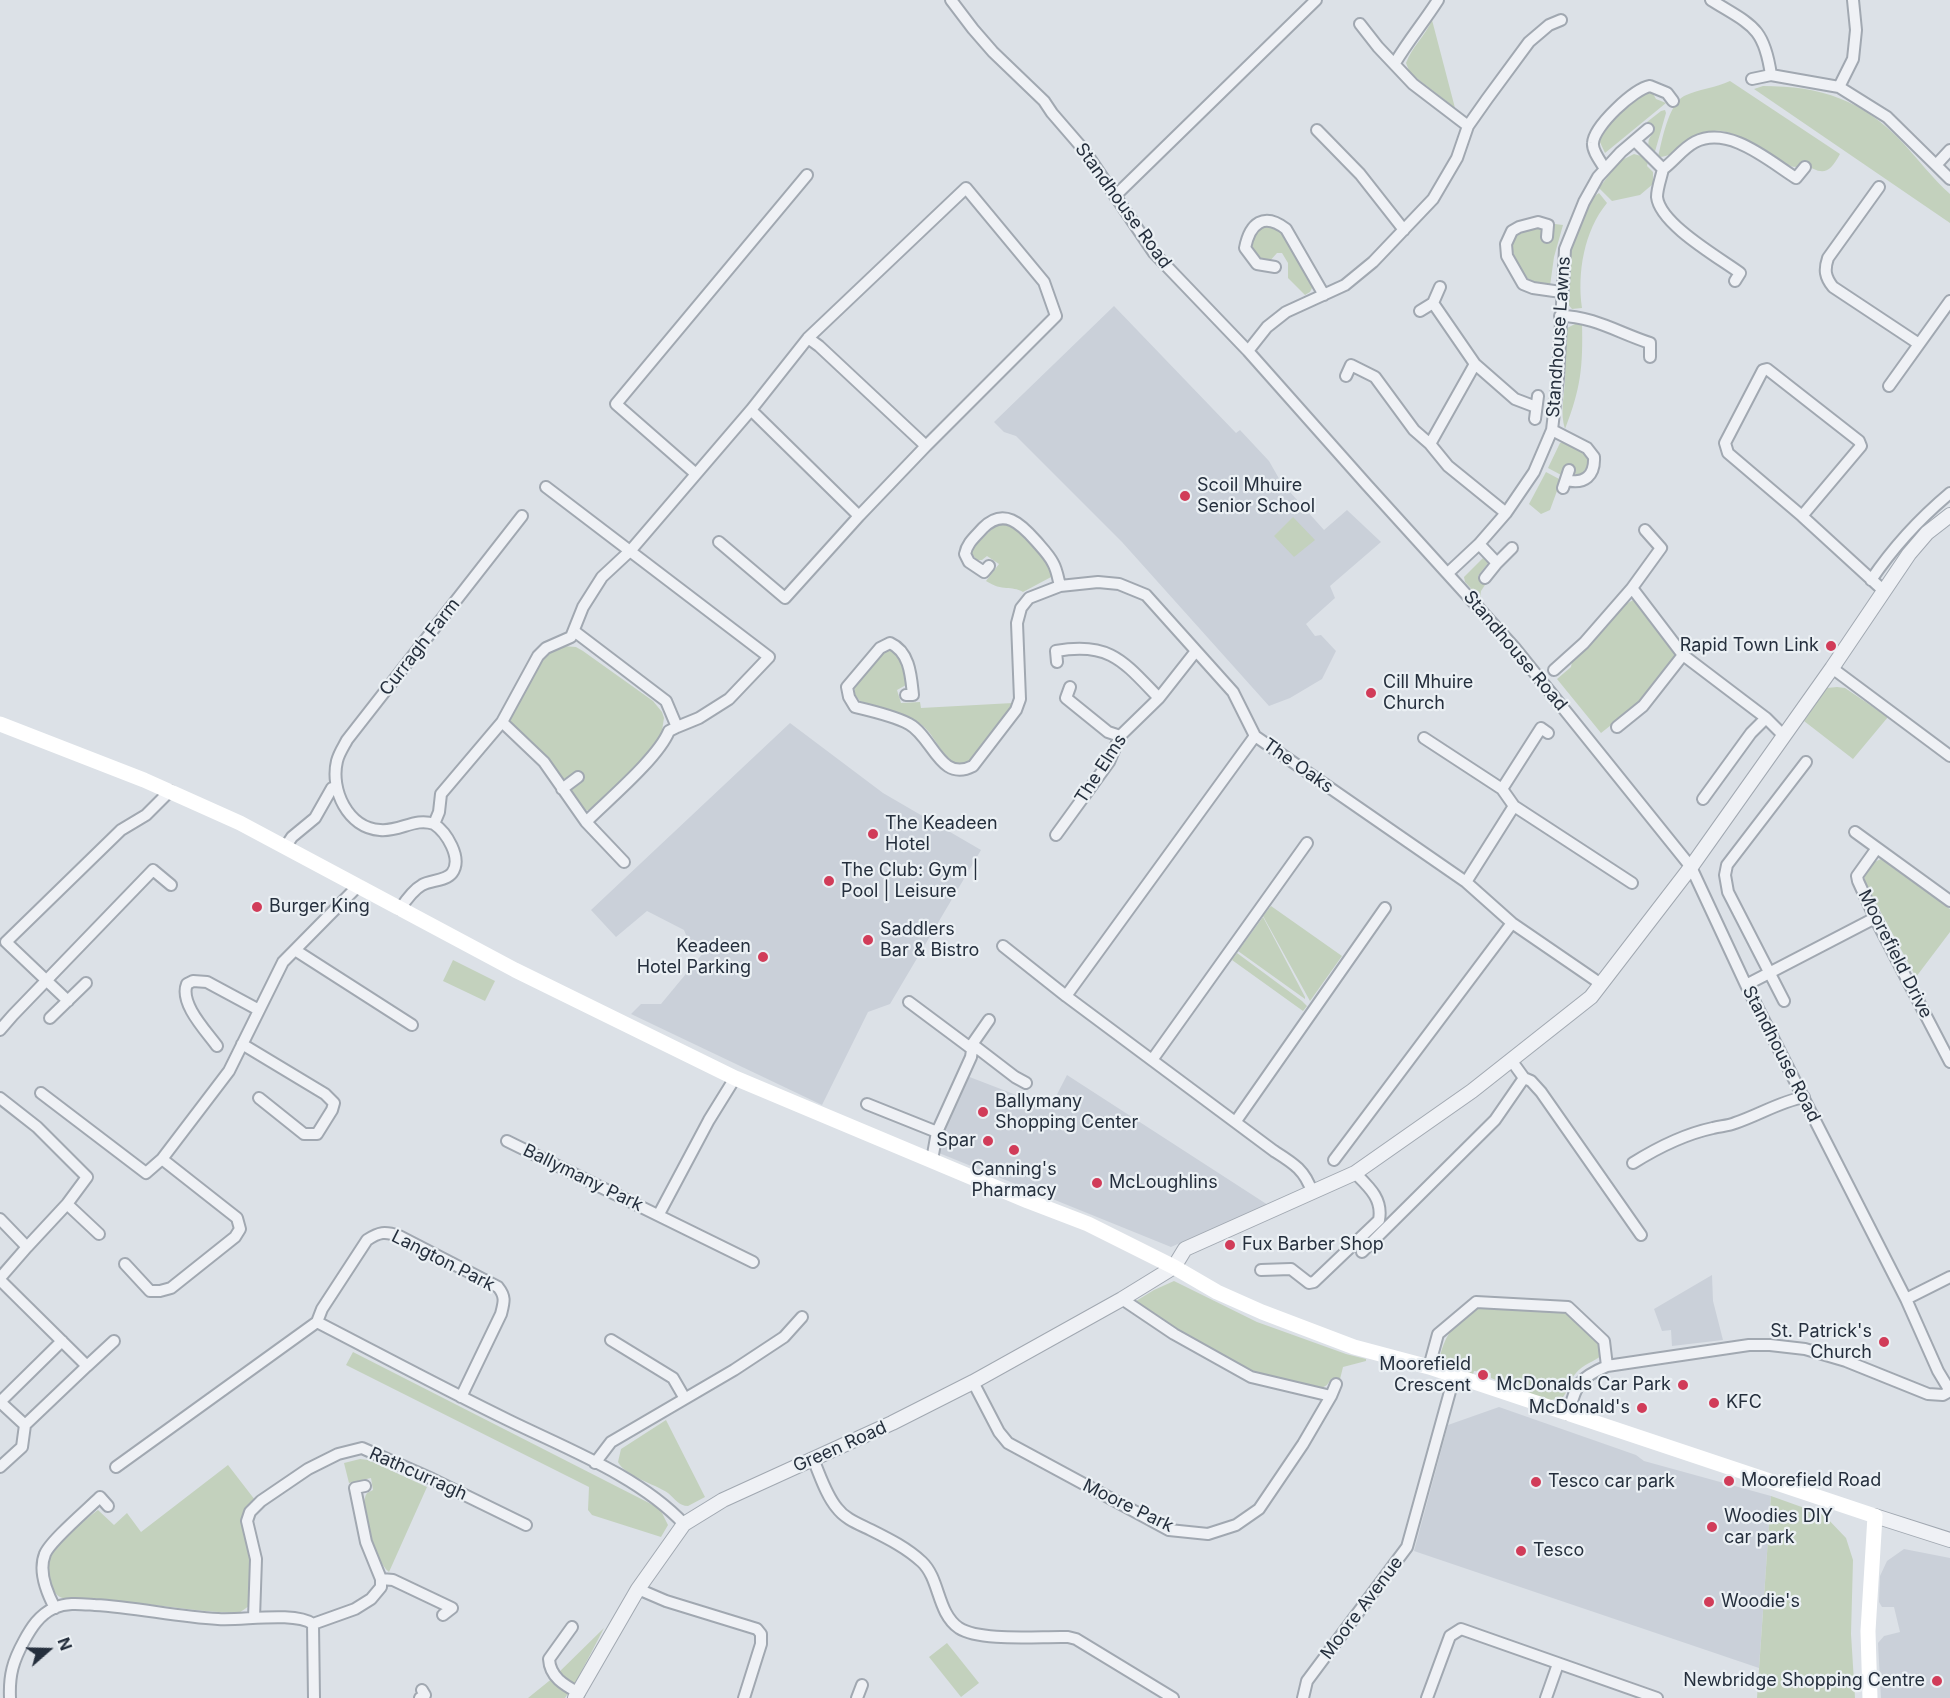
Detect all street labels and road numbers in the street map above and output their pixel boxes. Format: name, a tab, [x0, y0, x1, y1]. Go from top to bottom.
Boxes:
street label: Standhouse Road	[1070, 139, 1176, 273]
street label: Standhouse Lawns	[1543, 256, 1575, 418]
street label: Standhouse Road	[1459, 587, 1571, 715]
street label: Curragh Farm	[375, 594, 465, 700]
street label: The Elms	[1071, 730, 1131, 808]
street label: The Oaks	[1259, 734, 1337, 798]
street label: Moorefield Drive	[1853, 886, 1937, 1022]
street label: Standhouse Road	[1737, 982, 1825, 1126]
street label: Ballymany Park	[519, 1140, 647, 1216]
street label: Langton Park	[388, 1226, 498, 1296]
street label: Green Road	[790, 1417, 890, 1477]
street label: Rathcurragh	[366, 1443, 470, 1505]
street label: Moore Park	[1079, 1475, 1177, 1537]
street label: Moore Avenue	[1316, 1552, 1408, 1664]

